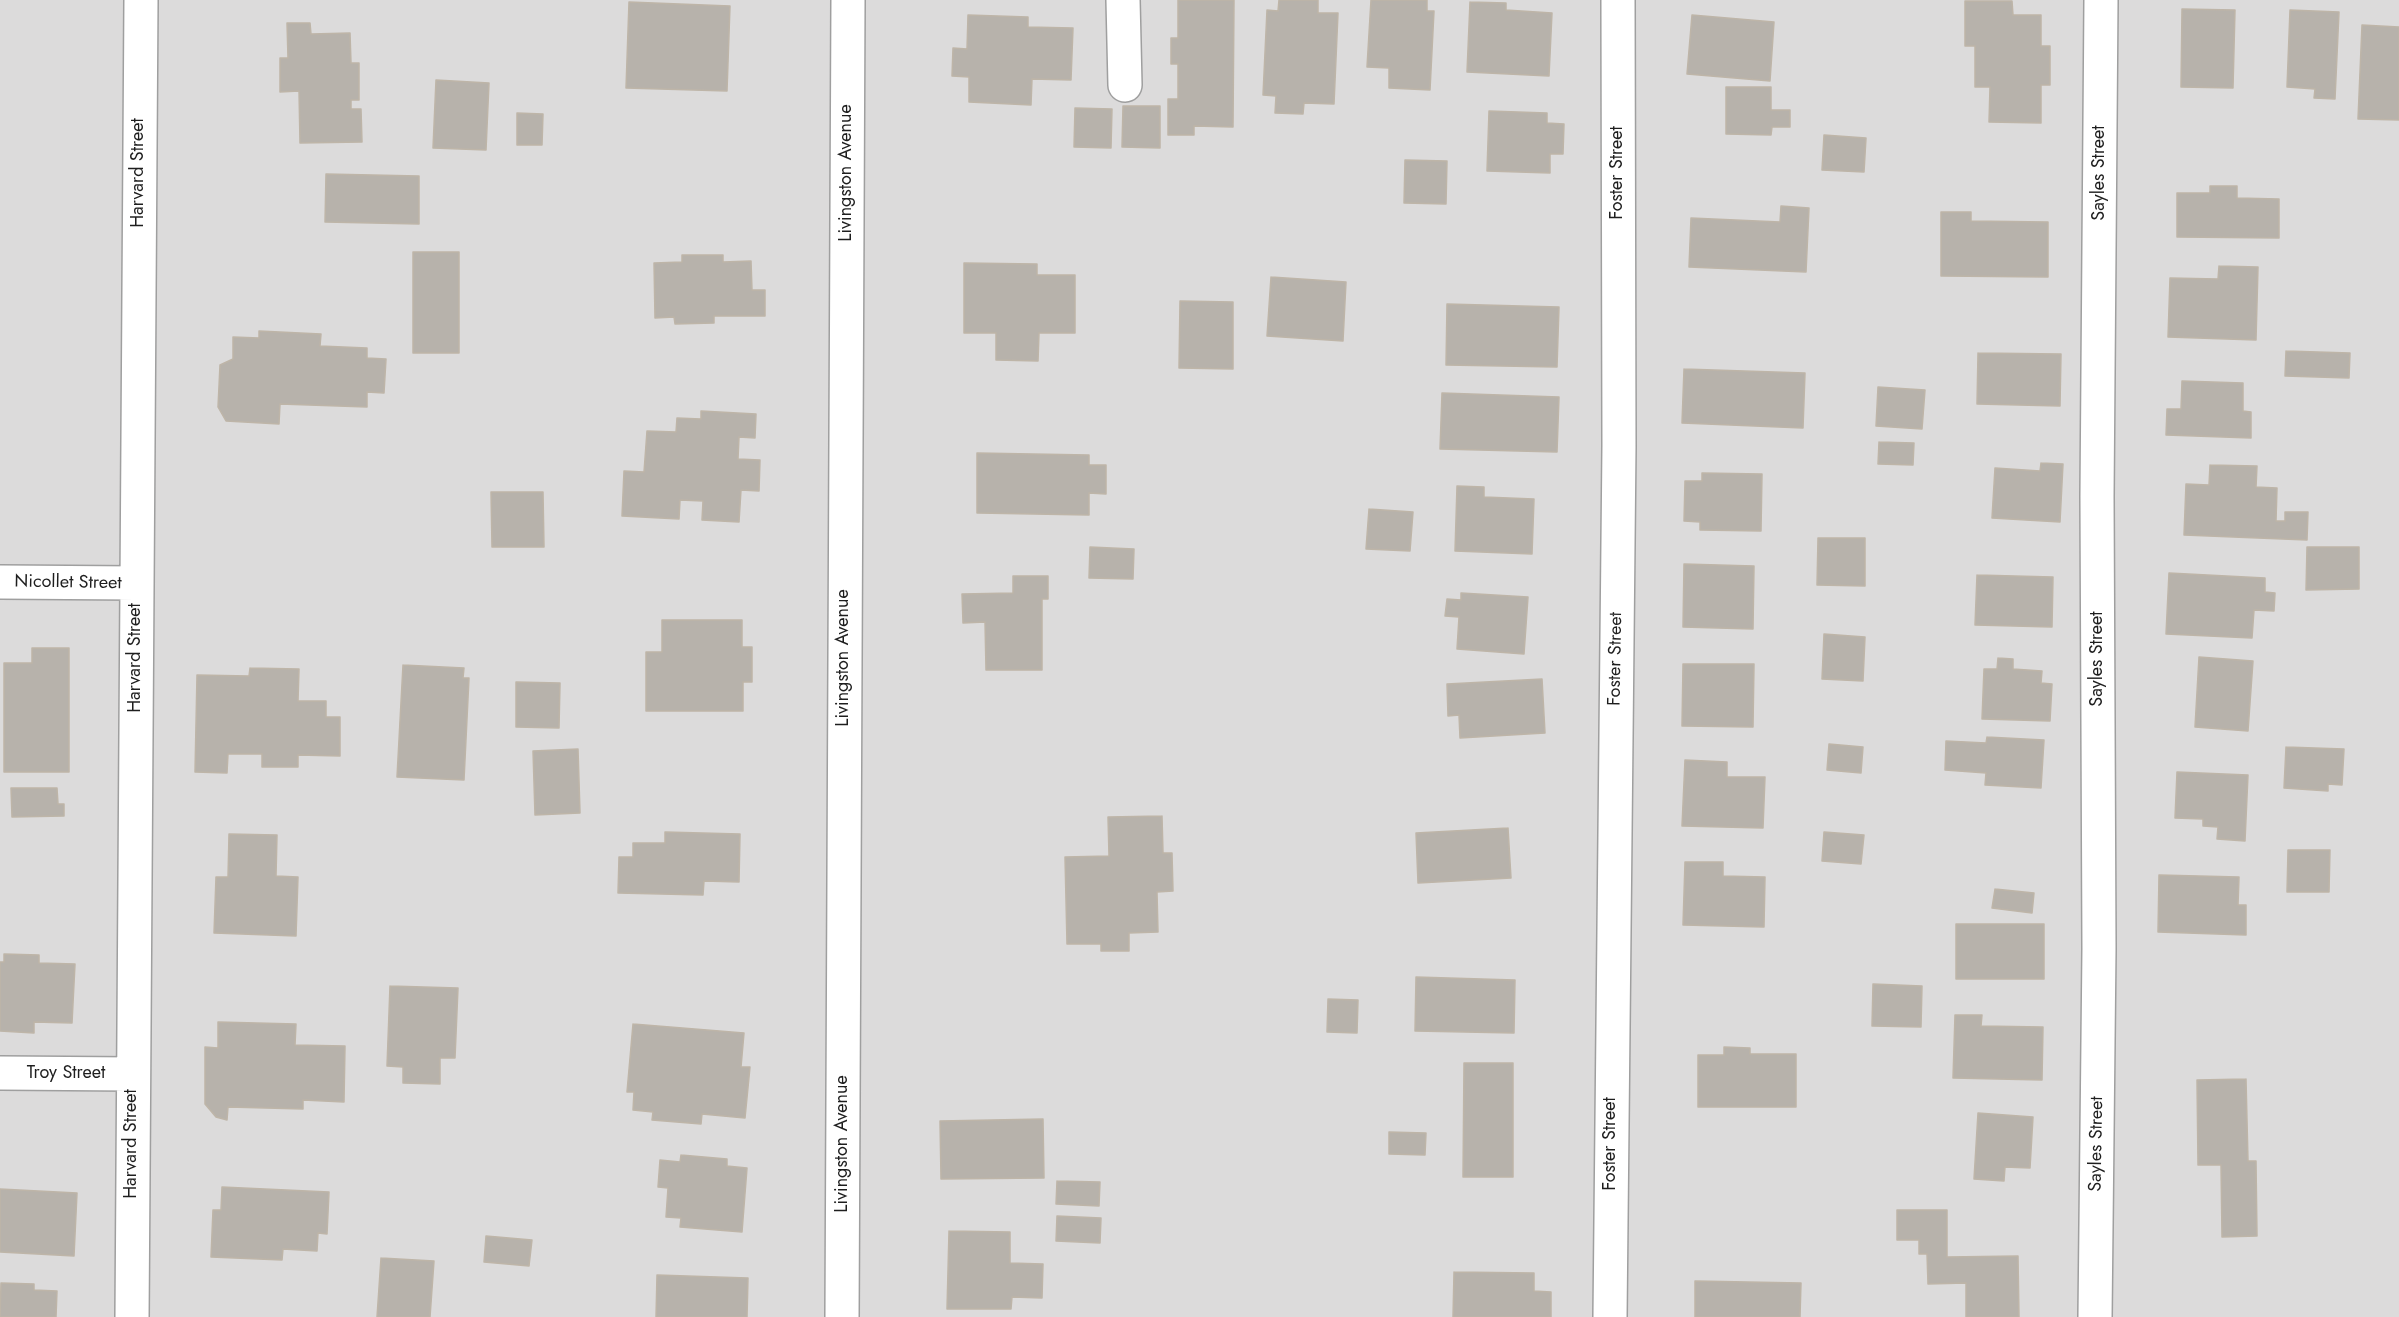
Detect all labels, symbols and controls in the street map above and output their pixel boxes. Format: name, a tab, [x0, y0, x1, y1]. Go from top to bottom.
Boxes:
street label: Livingston Avenue	[836, 104, 858, 242]
street label: Harvard Street	[128, 118, 150, 228]
street label: Sayles Street	[2089, 125, 2111, 221]
street label: Foster Street	[1607, 126, 1629, 220]
street label: Nicollet Street	[14, 571, 122, 595]
street label: Livingston Avenue	[833, 589, 855, 727]
street label: Harvard Street	[125, 603, 147, 713]
street label: Sayles Street	[2087, 611, 2109, 707]
street label: Foster Street	[1604, 612, 1628, 706]
street label: Troy Street	[27, 1063, 105, 1085]
street label: Livingston Avenue	[832, 1075, 854, 1213]
street label: Harvard Street	[121, 1089, 143, 1199]
street label: Sayles Street	[2085, 1096, 2109, 1192]
street label: Foster Street	[1600, 1097, 1622, 1191]

